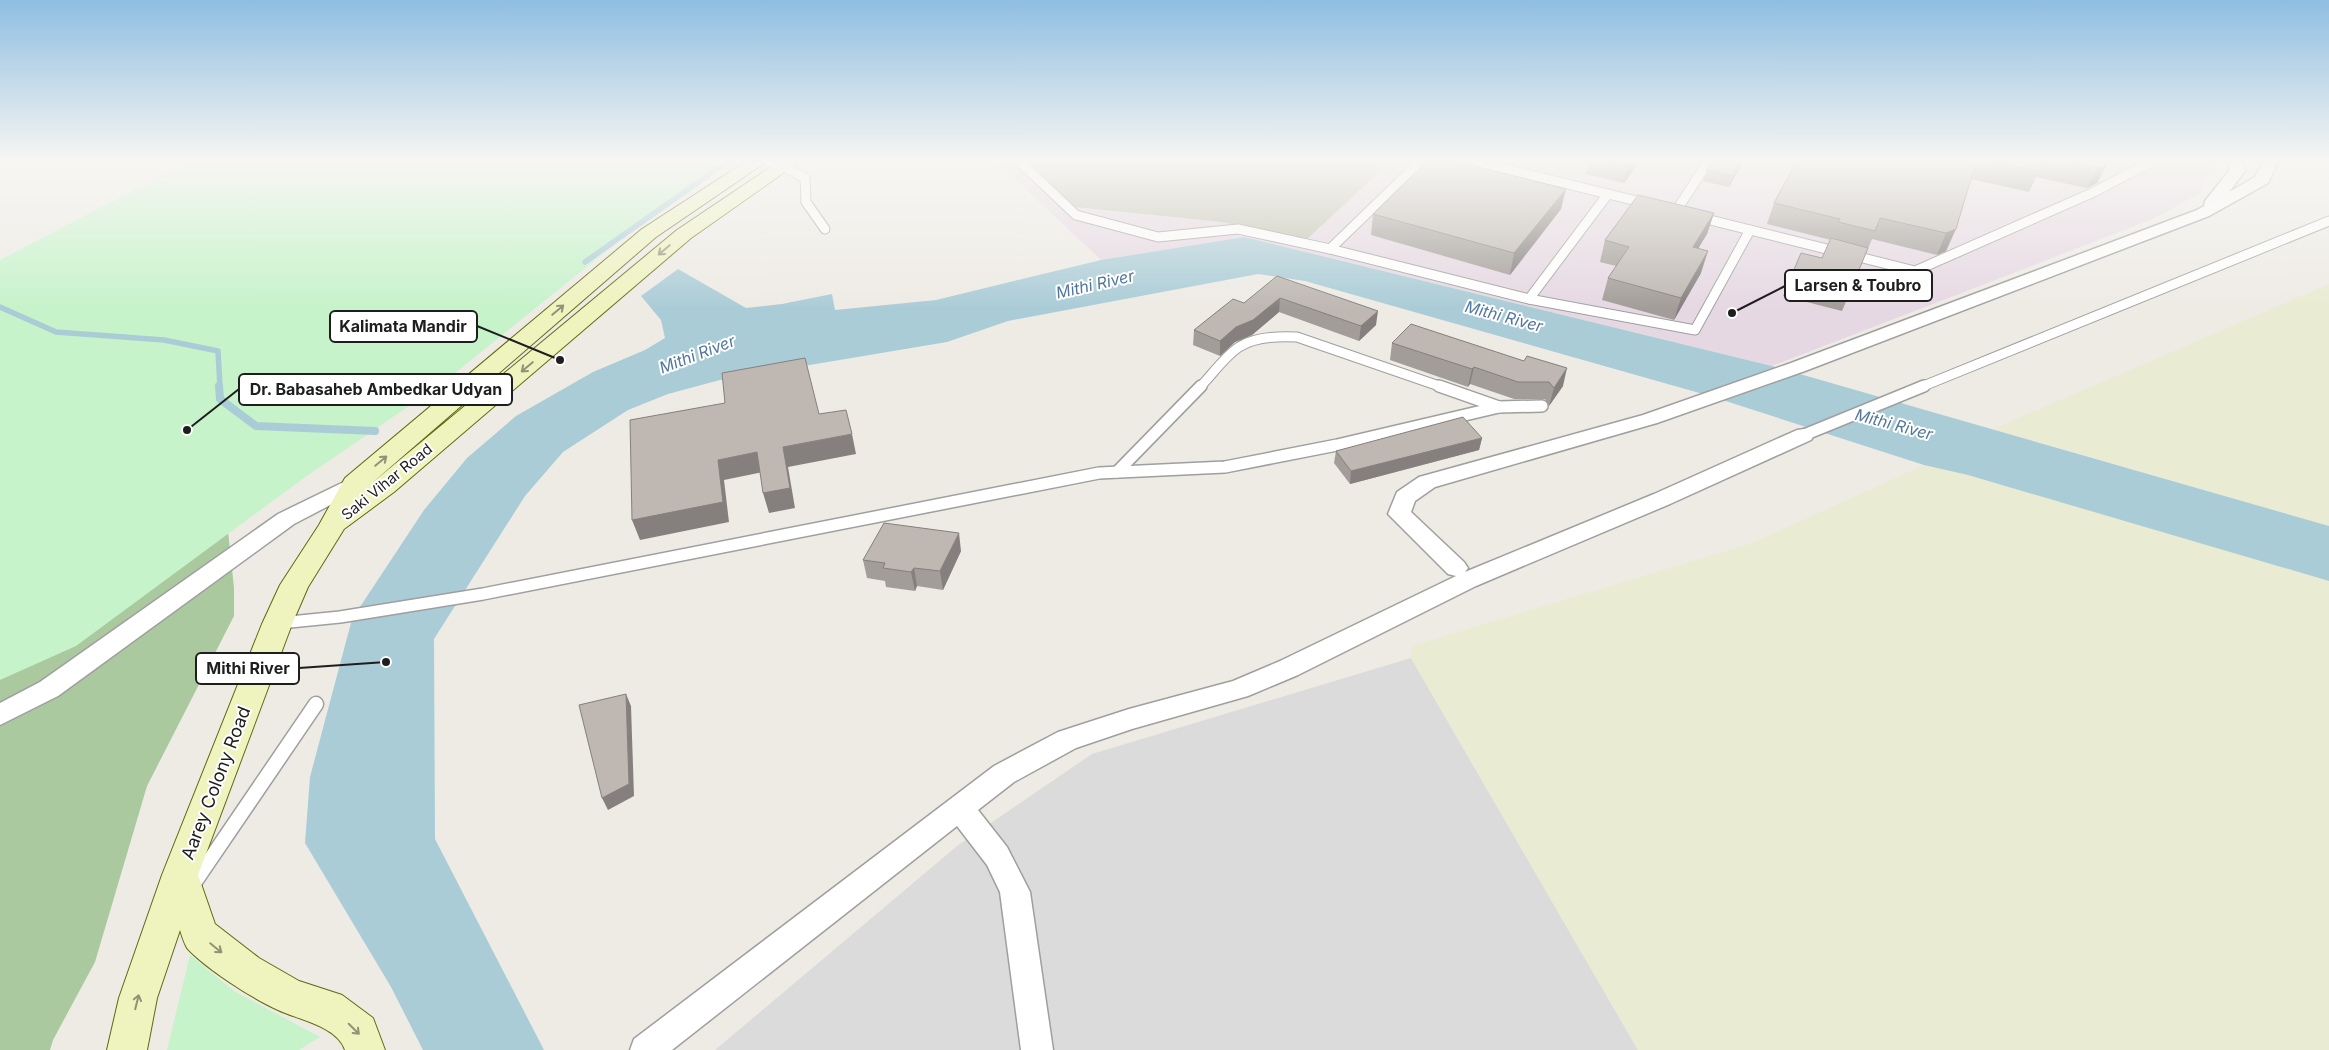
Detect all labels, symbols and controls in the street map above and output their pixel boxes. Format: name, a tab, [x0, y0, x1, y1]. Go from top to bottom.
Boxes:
one-way arrow	[658, 245, 671, 256]
water label: Mithi River	[1054, 265, 1137, 303]
callout: Larsen & Toubro	[1785, 270, 1932, 301]
text: Larsen & Toubro	[1795, 275, 1922, 295]
water label: Mithi River	[1463, 296, 1546, 336]
one-way arrow	[552, 305, 565, 316]
callout: Kalimata Mandir	[330, 311, 477, 342]
text: Kalimata Mandir	[339, 316, 467, 336]
water label: Mithi River	[656, 330, 739, 378]
one-way arrow	[520, 361, 533, 372]
callout: Dr. Babasaheb Ambedkar Udyan	[239, 374, 512, 405]
text: Dr. Babasaheb Ambedkar Udyan	[250, 379, 502, 399]
water label: Mithi River	[1853, 404, 1936, 444]
street label: Saki Vihar Road	[337, 439, 436, 524]
one-way arrow	[375, 455, 388, 467]
callout: Mithi River	[196, 653, 299, 684]
text: Mithi River	[206, 658, 290, 678]
street label: Aarey Colony Road	[177, 703, 254, 862]
one-way arrow	[209, 942, 222, 953]
one-way arrow	[133, 995, 142, 1011]
one-way arrow	[348, 1023, 360, 1035]

